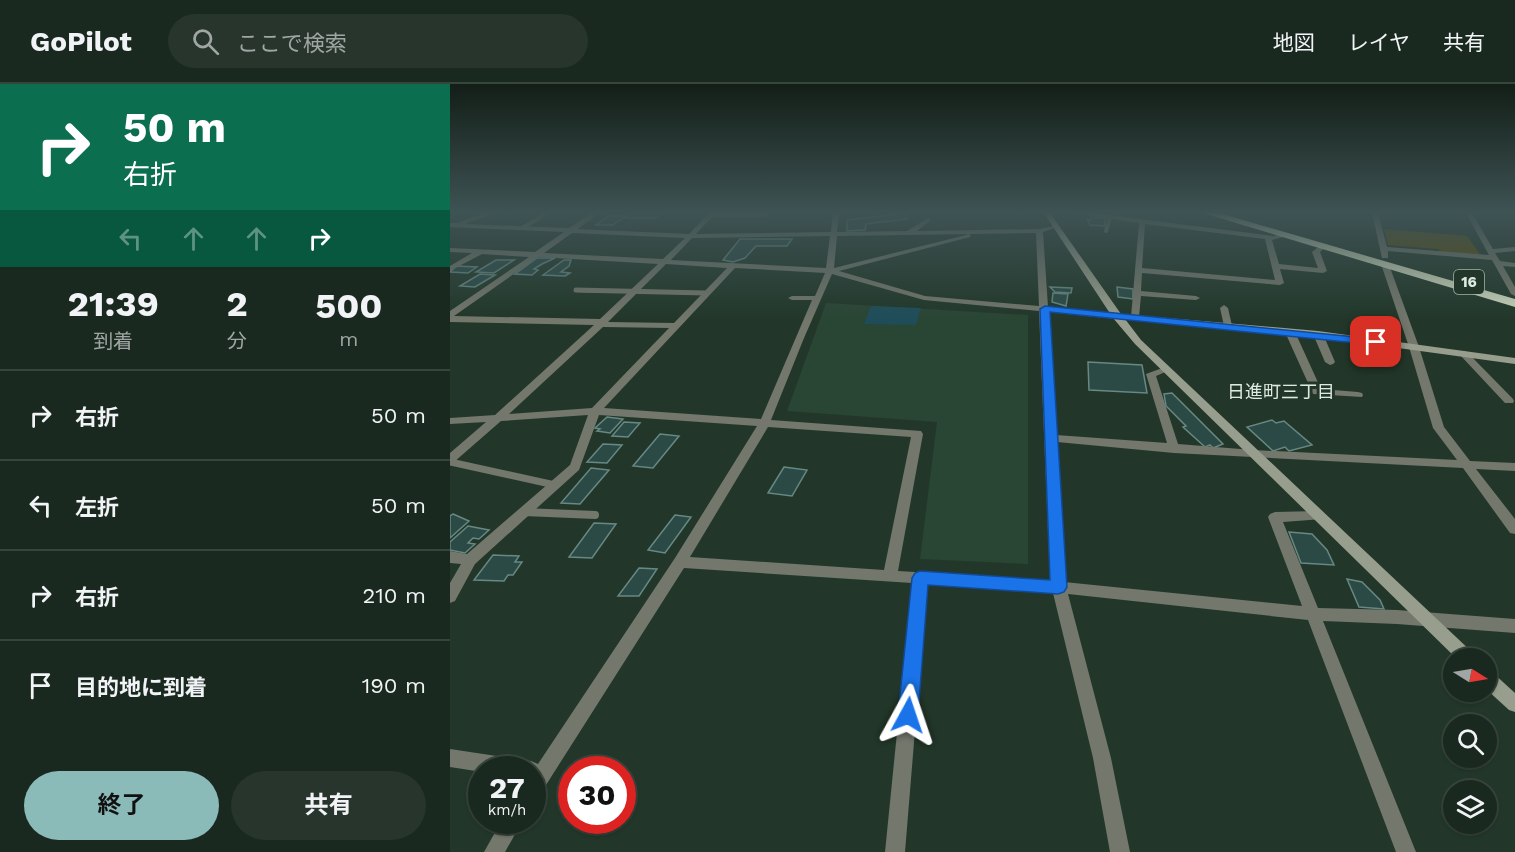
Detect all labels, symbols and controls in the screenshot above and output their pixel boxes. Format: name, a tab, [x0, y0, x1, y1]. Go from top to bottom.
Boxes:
search box	[168, 14, 588, 68]
text: GoPilot	[30, 25, 132, 58]
icon: search	[189, 25, 222, 58]
text: 地図	[1273, 30, 1315, 55]
text: レイヤ	[1348, 30, 1410, 55]
text: 共有	[1443, 30, 1485, 55]
text: ここで検索	[237, 31, 347, 56]
text: 50 m	[123, 103, 226, 152]
icon: right	[24, 108, 102, 186]
text: 右折	[123, 159, 177, 191]
icon: left	[114, 222, 147, 255]
icon: ahead	[177, 222, 210, 255]
icon: ahead	[240, 222, 273, 255]
icon: right	[303, 222, 336, 255]
road number: 16	[1454, 270, 1484, 294]
text: 21:39	[67, 283, 159, 325]
text: 2	[226, 283, 248, 325]
text: 500	[315, 285, 383, 327]
pin	[1350, 316, 1401, 367]
icon: arrive	[1359, 325, 1392, 358]
text: m	[339, 327, 358, 351]
text: 到着	[93, 329, 133, 353]
text: 分	[227, 329, 247, 353]
district label: 日進町三丁目	[1227, 381, 1335, 402]
icon: right	[24, 399, 57, 432]
text: 50 m	[371, 403, 426, 428]
text: 右折	[75, 405, 119, 430]
icon: left	[24, 489, 57, 522]
text: 50 m	[371, 493, 426, 518]
text: 左折	[75, 495, 119, 520]
icon: right	[24, 579, 57, 612]
text: 210 m	[362, 583, 426, 608]
text: 右折	[75, 585, 119, 610]
north arrow	[1443, 648, 1497, 702]
map controls	[1443, 648, 1497, 834]
icon: arrive	[24, 669, 57, 702]
text: 190 m	[362, 673, 426, 698]
text: 目的地に到着	[75, 675, 207, 700]
position arrow	[876, 683, 940, 747]
button: search	[1443, 714, 1497, 768]
speed limit sign: 30	[558, 756, 636, 834]
text: 27	[489, 770, 525, 805]
button: 終了	[24, 771, 219, 840]
button: 共有	[231, 771, 426, 840]
button: layers	[1443, 780, 1497, 834]
text: km/h	[488, 801, 526, 819]

